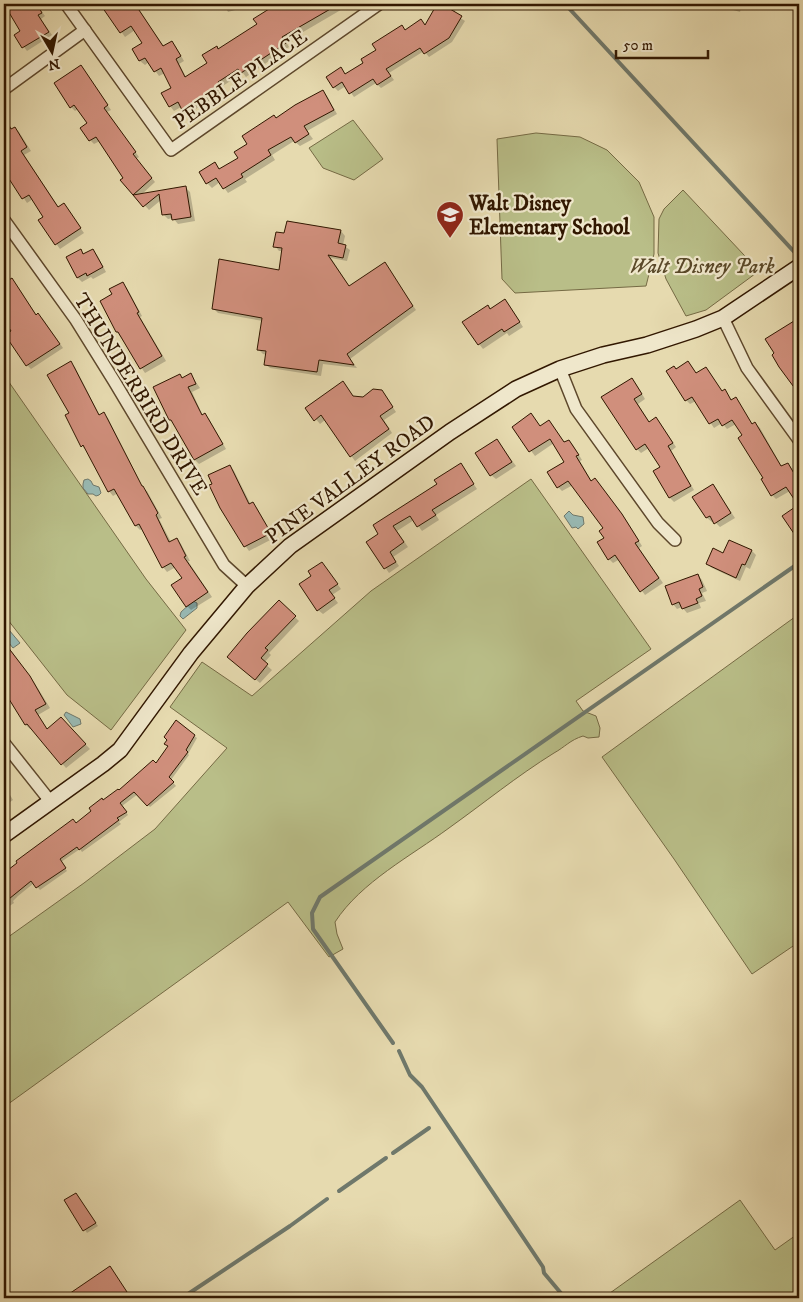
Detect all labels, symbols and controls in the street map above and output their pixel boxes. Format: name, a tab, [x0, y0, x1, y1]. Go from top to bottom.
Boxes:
street label: PEBBLE PLACE	[169, 24, 313, 136]
north arrow	[28, 28, 78, 78]
scale bar	[616, 28, 708, 60]
text: 50 m	[623, 36, 653, 55]
text: N	[46, 54, 61, 74]
place label: Walt Disney Elementary School	[468, 191, 630, 241]
school or university icon: Walt Disney Elementary School	[435, 200, 465, 239]
park label: Walt Disney Park	[629, 254, 775, 280]
street label: THUNDERBIRD DRIVE	[67, 289, 213, 501]
street label: PINE VALLEY ROAD	[261, 409, 441, 550]

